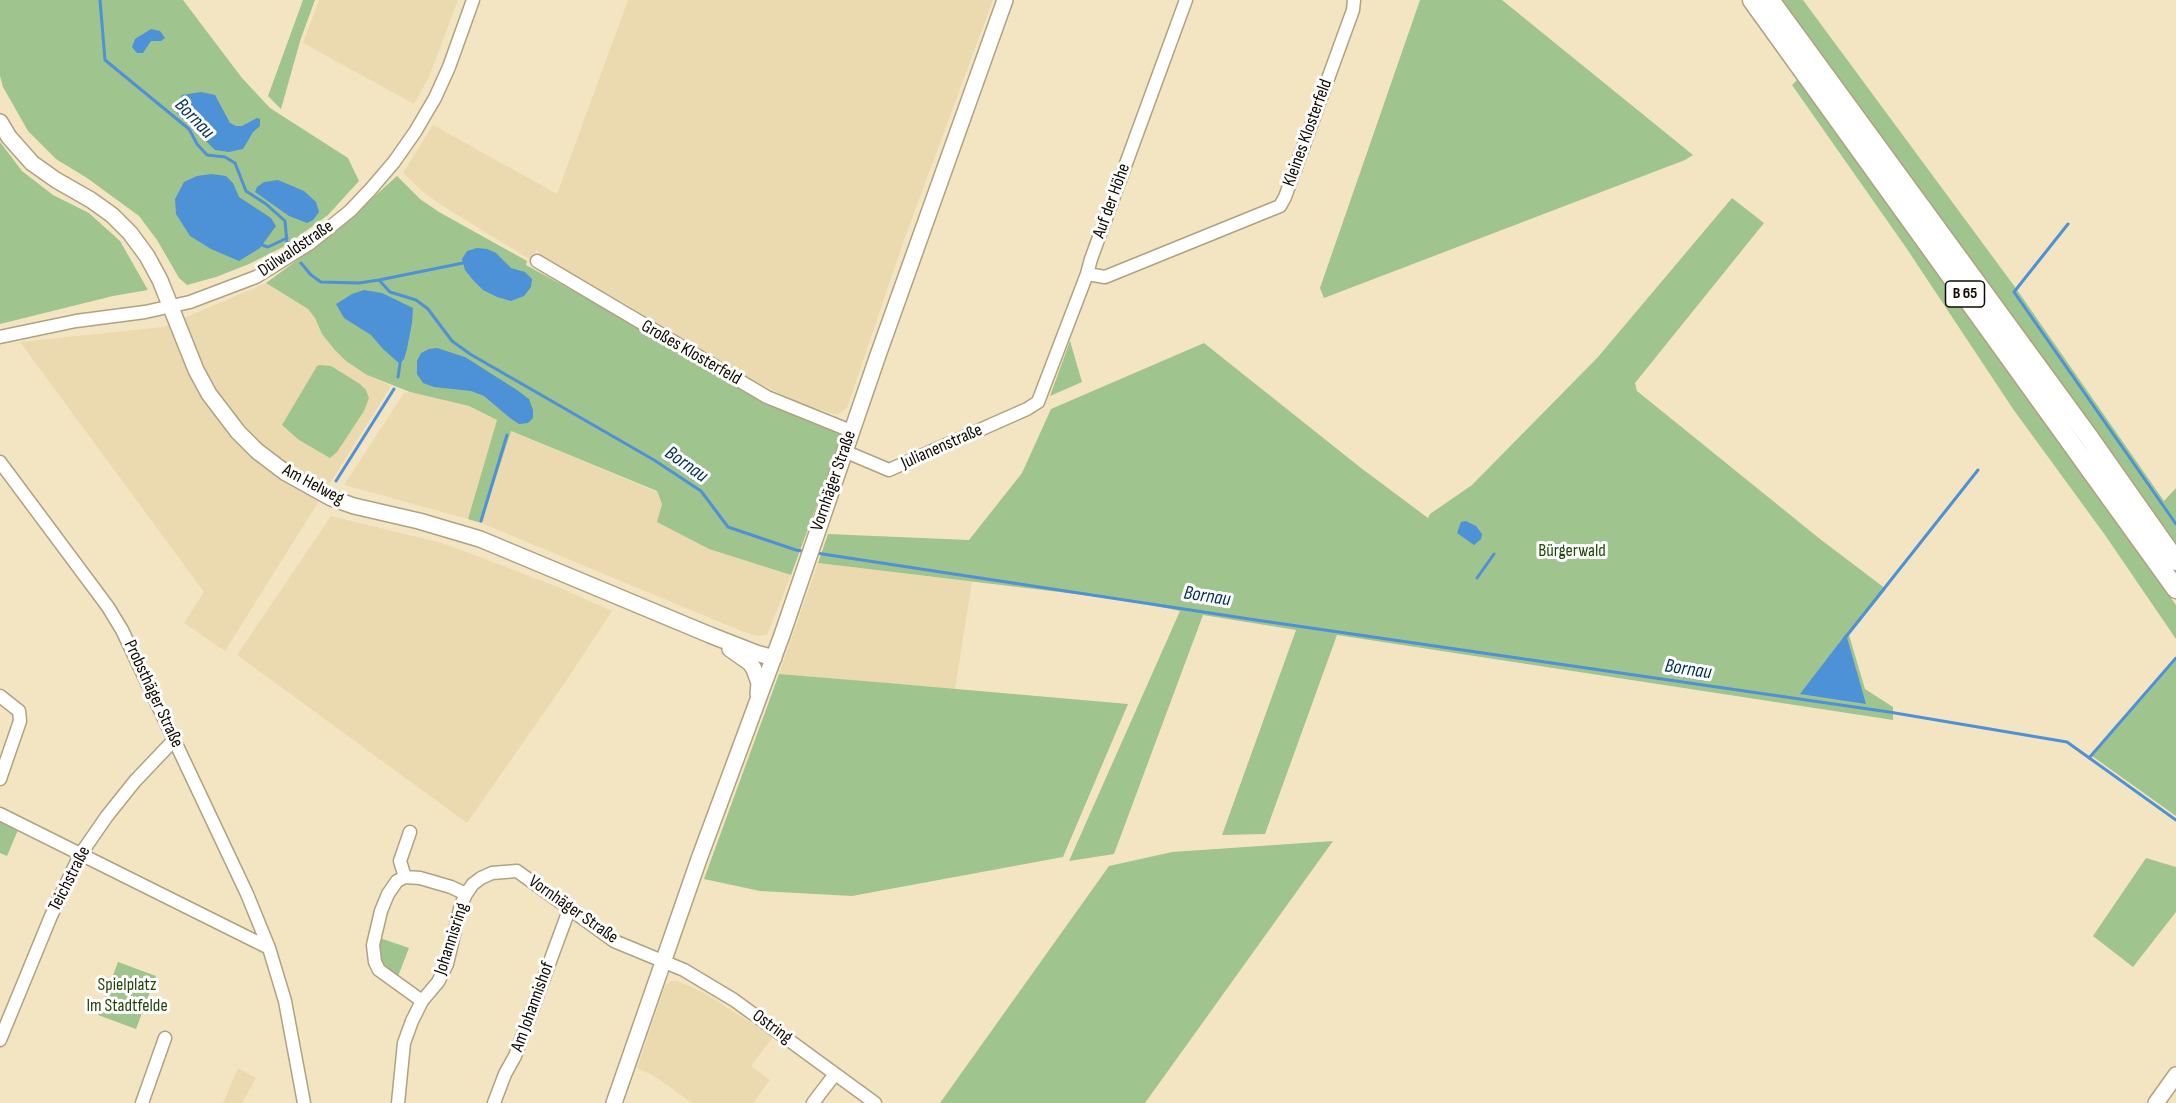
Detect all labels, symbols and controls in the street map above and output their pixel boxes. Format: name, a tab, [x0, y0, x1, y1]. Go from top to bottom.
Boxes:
street label: Kleines Klosterfeld	[1279, 76, 1337, 190]
water label: Bornau	[169, 94, 219, 144]
street label: Auf der Höhe	[1089, 161, 1135, 241]
street label: Dülwaldstraße	[254, 216, 338, 282]
road number: B 65	[1946, 281, 1984, 307]
street label: Großes Klosterfeld	[637, 316, 745, 390]
street label: Julianenstraße	[898, 420, 986, 474]
street label: Vornhäger Straße	[807, 428, 861, 534]
water label: Bornau	[660, 442, 712, 488]
street label: Am Helweg	[279, 460, 347, 510]
park label: Bürgerwald	[1538, 540, 1606, 562]
water label: Bornau	[1182, 581, 1232, 613]
street label: Probsthäger Straße	[119, 637, 187, 751]
water label: Bornau	[1663, 654, 1713, 686]
street label: Teichstraße	[44, 843, 96, 915]
street label: Vornhäger Straße	[524, 871, 622, 949]
street label: Johannisring	[430, 900, 474, 978]
street label: Am Johannishof	[507, 959, 559, 1055]
park label: Spielplatz Im Stadtfelde	[86, 974, 168, 1016]
street label: Ostring	[748, 1005, 796, 1049]

